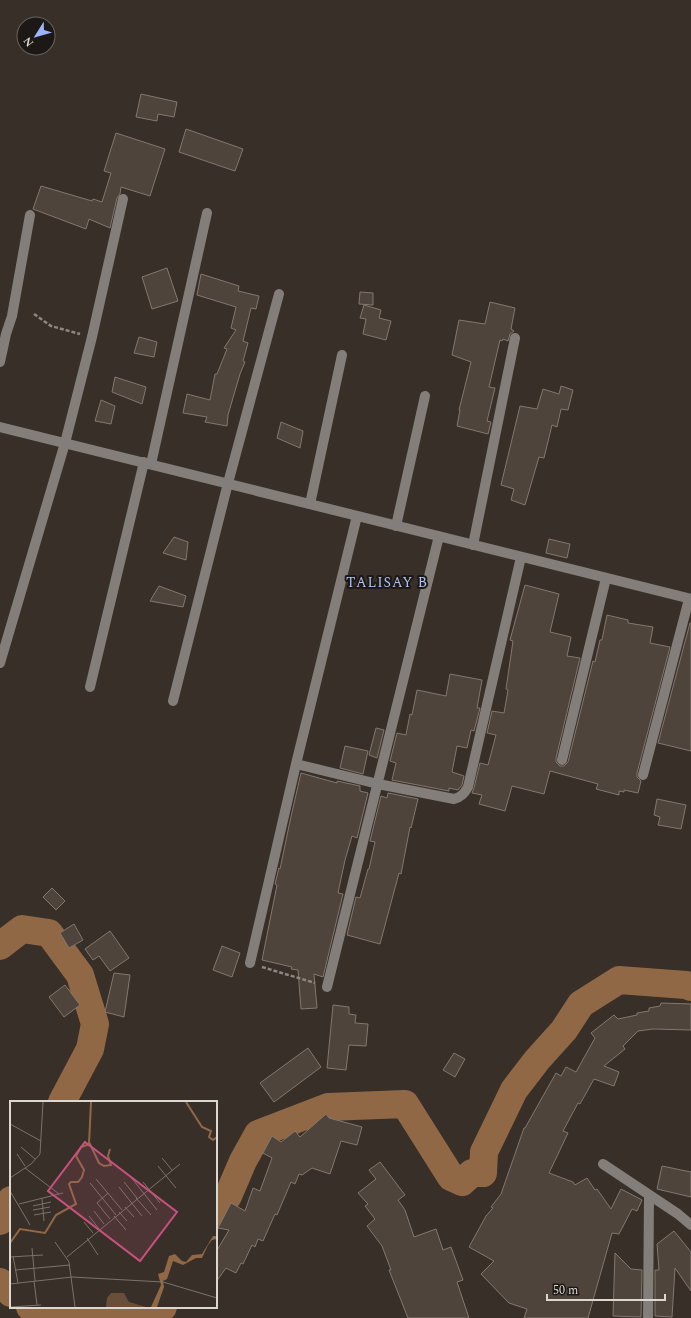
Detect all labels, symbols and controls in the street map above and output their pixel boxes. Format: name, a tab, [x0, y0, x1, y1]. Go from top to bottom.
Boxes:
north arrow	[16, 16, 56, 56]
text: N	[19, 33, 38, 50]
district label: TALISAY B	[346, 572, 428, 593]
inset map	[10, 1101, 217, 1308]
scale bar	[547, 1276, 665, 1302]
text: 50 m	[553, 1281, 578, 1300]

